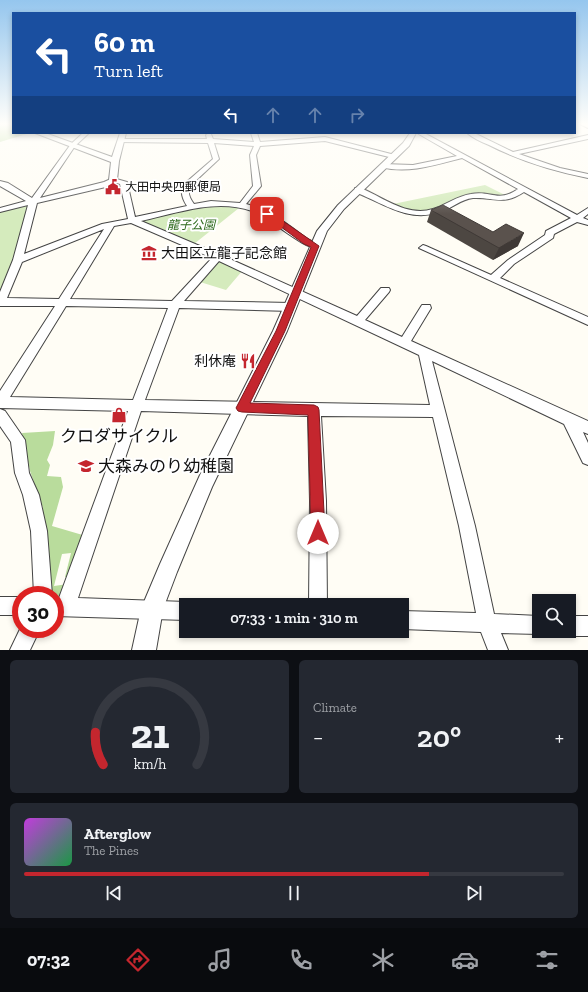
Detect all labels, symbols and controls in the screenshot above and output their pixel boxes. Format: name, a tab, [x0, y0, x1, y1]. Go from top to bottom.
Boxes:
text: 60 m	[94, 26, 155, 59]
icon: left	[28, 28, 80, 80]
text: Turn left	[94, 60, 163, 82]
icon: left	[220, 104, 242, 126]
icon: ahead	[262, 104, 284, 126]
icon: ahead	[304, 104, 326, 126]
icon: right	[346, 104, 368, 126]
public building icon: 大田中央四郵便局	[104, 178, 122, 196]
place label: 大田中央四郵便局	[125, 180, 221, 194]
pin	[250, 197, 284, 231]
icon: arrive	[256, 203, 278, 225]
park label: 龍子公園	[167, 218, 217, 232]
museum icon: 大田区立龍子記念館	[140, 244, 158, 262]
place label: 大田区立龍子記念館	[161, 245, 287, 262]
restaurant icon: 利休庵	[239, 352, 257, 370]
place label: 利休庵	[194, 353, 236, 370]
shop icon: クロダサイクル	[110, 406, 128, 424]
place label: クロダサイクル	[60, 426, 178, 446]
place label: 大森みのり幼稚園	[98, 456, 234, 476]
school or university icon: 大森みのり幼稚園	[77, 457, 95, 475]
position arrow	[297, 512, 339, 554]
speed limit sign: 30	[12, 586, 64, 638]
map controls	[532, 594, 576, 638]
button: search	[532, 594, 576, 638]
text: 07:33 · 1 min · 310 m	[230, 609, 358, 627]
text: Climate	[313, 700, 357, 715]
text: 21	[130, 708, 169, 758]
text: 20°	[417, 719, 461, 755]
text: −	[313, 724, 323, 751]
text: +	[555, 724, 564, 751]
text: km/h	[133, 755, 166, 772]
text: Afterglow	[84, 825, 151, 843]
text: The Pines	[84, 843, 139, 858]
icon: previous	[103, 882, 125, 904]
icon: pause	[283, 882, 305, 904]
icon: next	[463, 882, 485, 904]
icon: directions	[124, 946, 152, 974]
icon: music	[206, 946, 234, 974]
icon: phone	[287, 946, 315, 974]
icon: climate	[369, 946, 397, 974]
icon: car	[451, 946, 479, 974]
icon: filters	[533, 946, 561, 974]
text: 07:32	[27, 949, 70, 971]

